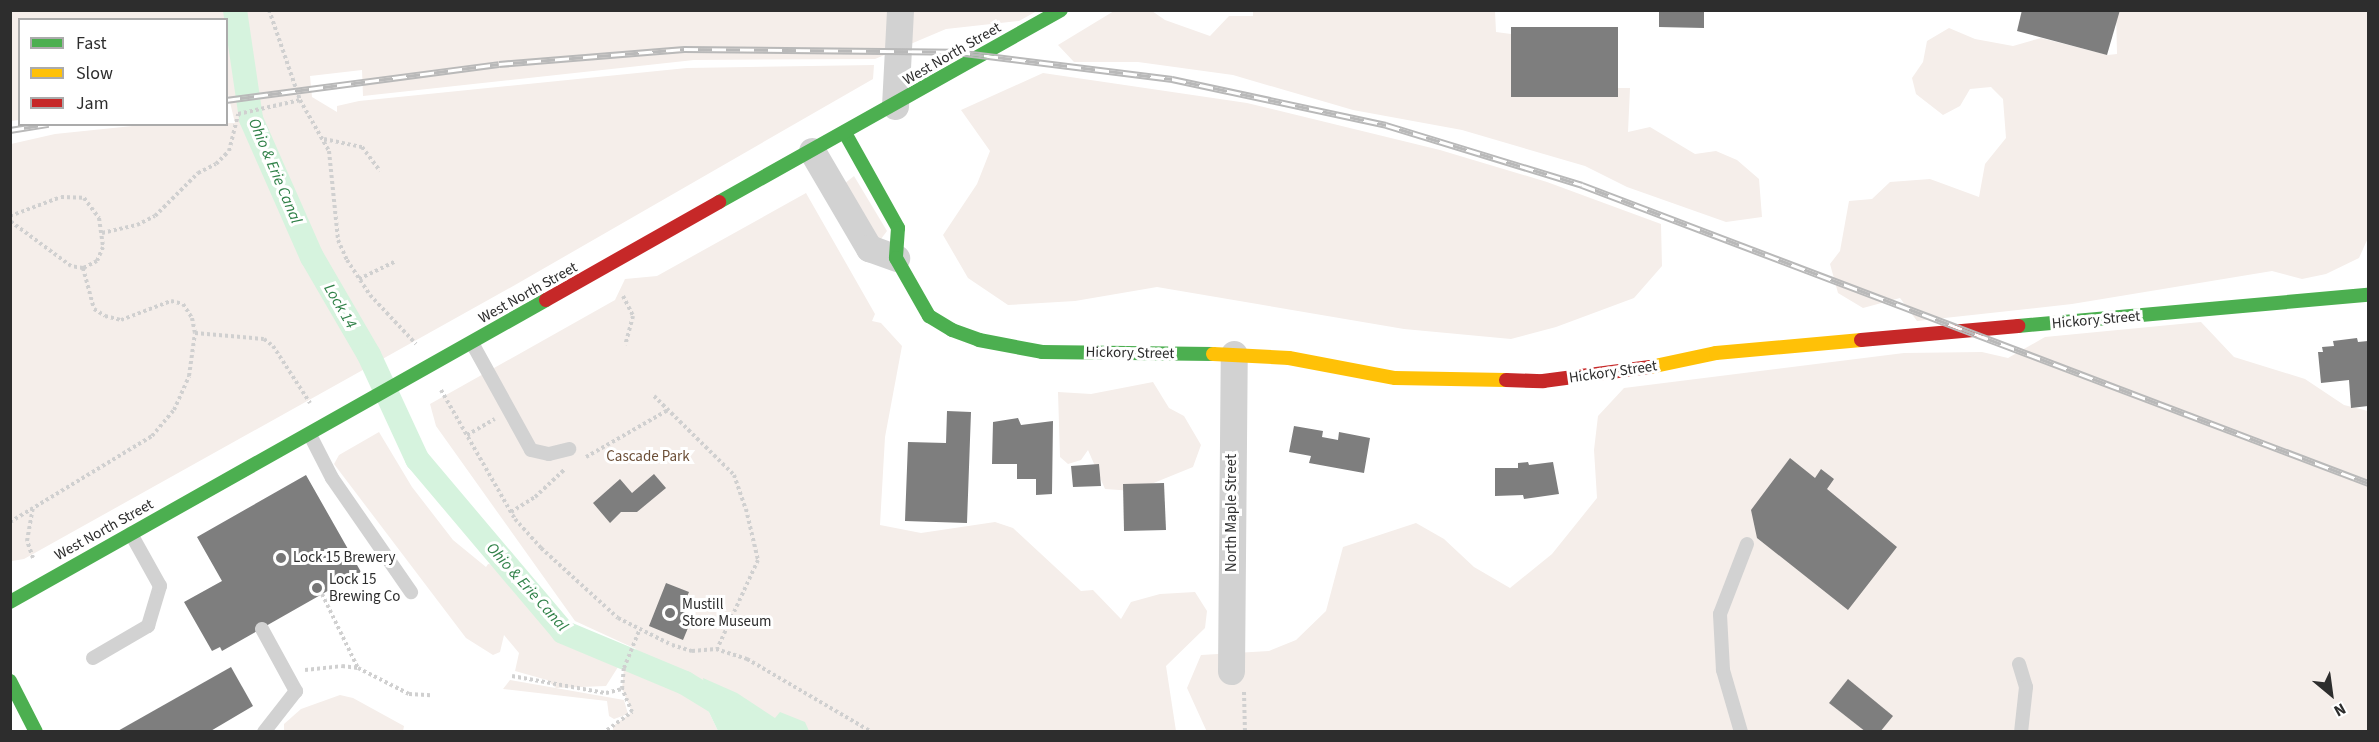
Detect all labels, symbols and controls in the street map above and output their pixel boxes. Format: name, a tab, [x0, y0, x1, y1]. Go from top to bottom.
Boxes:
legend	[18, 18, 228, 126]
street label: West North Street	[900, 19, 1004, 89]
text: Fast	[76, 31, 107, 56]
text: Slow	[76, 61, 113, 86]
text: Jam	[76, 91, 109, 116]
water label: Ohio & Erie Canal	[244, 115, 306, 227]
street label: West North Street	[475, 258, 581, 328]
water label: Lock 14	[320, 280, 360, 332]
street label: Hickory Street	[2051, 307, 2141, 333]
street label: Hickory Street	[1085, 343, 1175, 363]
street label: Hickory Street	[1568, 357, 1658, 387]
park label: Cascade Park	[606, 448, 690, 466]
street label: North Maple Street	[1223, 454, 1241, 572]
street label: West North Street	[51, 495, 157, 565]
water label: Ohio & Erie Canal	[482, 539, 572, 635]
place label: Lock 15 Brewery	[293, 549, 396, 567]
marker: Lock 15 Brewery	[274, 551, 288, 565]
place label: Lock 15 Brewing Co	[329, 570, 400, 605]
marker: Lock 15 Brewing Co	[310, 581, 324, 595]
place label: Mustill Store Museum	[682, 595, 772, 630]
marker: Mustill Store Museum	[663, 606, 677, 620]
north arrow	[2301, 664, 2361, 724]
text: N	[2330, 698, 2350, 722]

